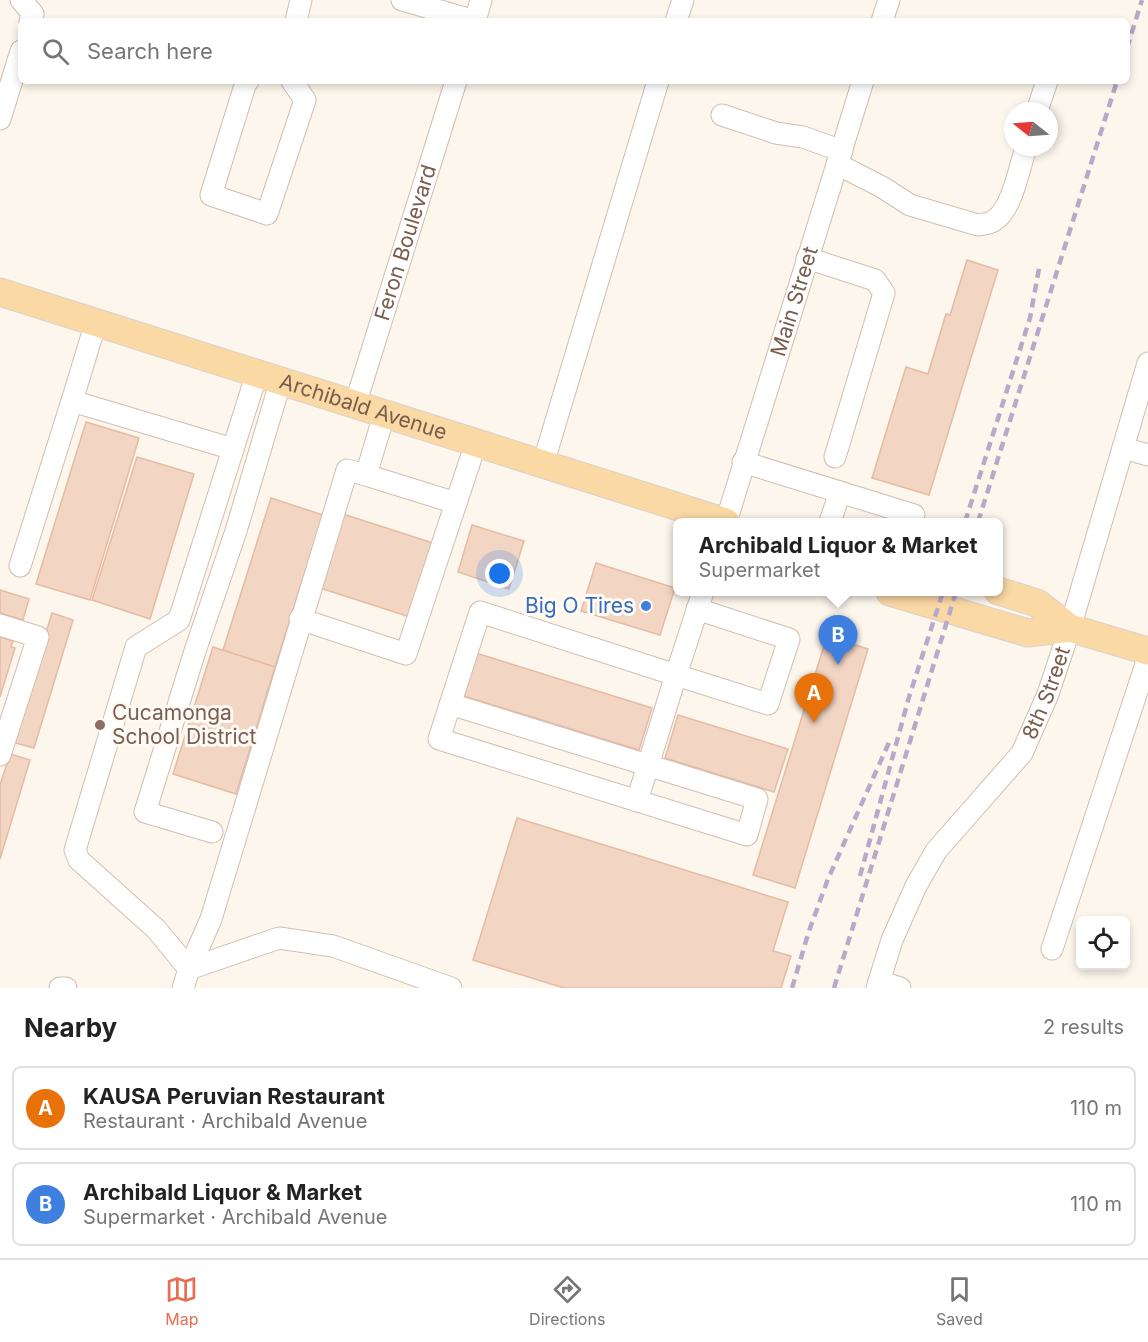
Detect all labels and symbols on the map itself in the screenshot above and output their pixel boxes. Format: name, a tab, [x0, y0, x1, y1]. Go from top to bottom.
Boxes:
north arrow	[1004, 102, 1058, 156]
street label: Feron Boulevard	[369, 162, 441, 324]
street label: Main Street	[765, 243, 823, 359]
street label: Archibald Avenue	[277, 368, 450, 445]
your location	[485, 559, 514, 588]
place label: Big O Tires	[525, 593, 634, 618]
marker: Big O Tires	[639, 599, 653, 613]
pin: B	[818, 616, 858, 665]
street label: 8th Street	[1017, 643, 1075, 743]
pin: A	[794, 674, 834, 723]
place label: Cucamonga School District	[112, 700, 257, 749]
marker: Cucamonga School District	[93, 718, 107, 732]

